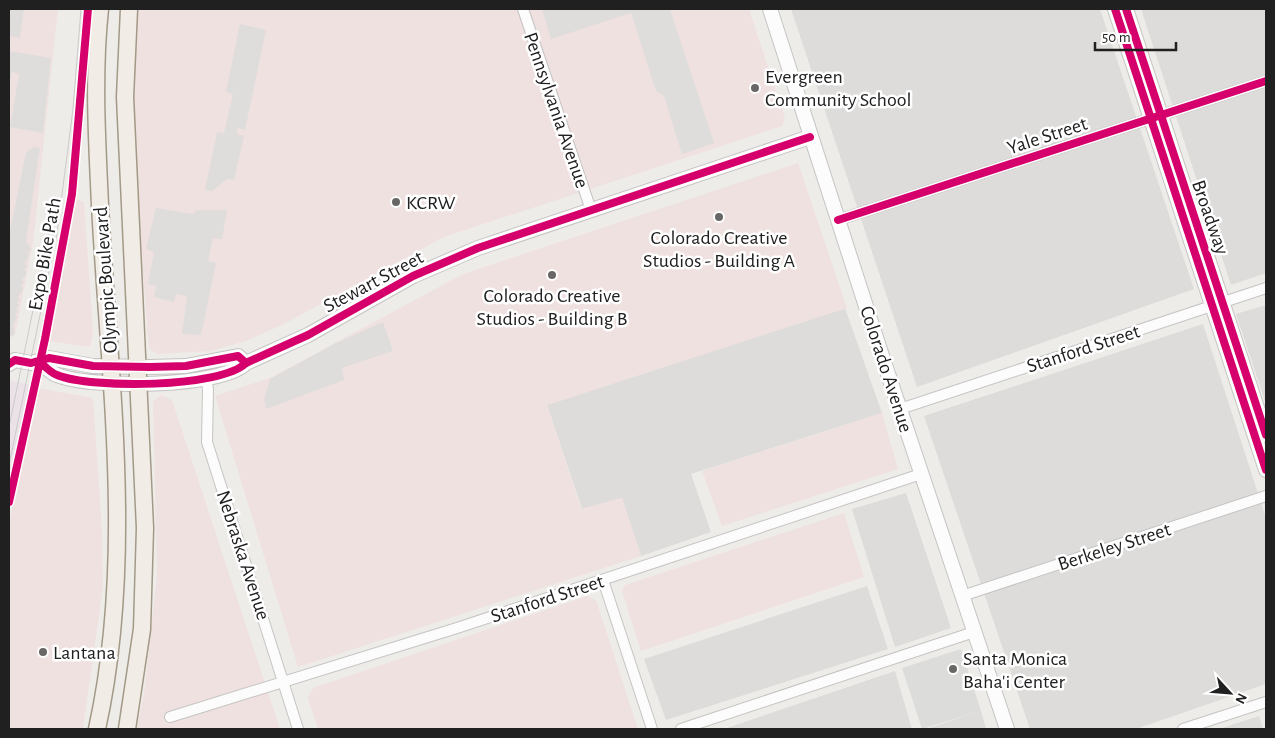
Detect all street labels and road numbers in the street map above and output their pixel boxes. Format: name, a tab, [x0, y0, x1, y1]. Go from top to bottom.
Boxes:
street label: Pennsylvania Avenue	[520, 30, 592, 191]
street label: Yale Street	[1005, 113, 1090, 158]
street label: Broadway	[1188, 178, 1232, 257]
street label: Expo Bike Path	[25, 196, 65, 312]
street label: Olympic Boulevard	[91, 206, 121, 354]
street label: Stewart Street	[320, 247, 427, 317]
street label: Colorado Avenue	[856, 304, 916, 435]
street label: Stanford Street	[1024, 321, 1143, 377]
street label: Nebraska Avenue	[213, 488, 273, 623]
street label: Berkeley Street	[1055, 519, 1174, 575]
street label: Stanford Street	[488, 571, 607, 627]

